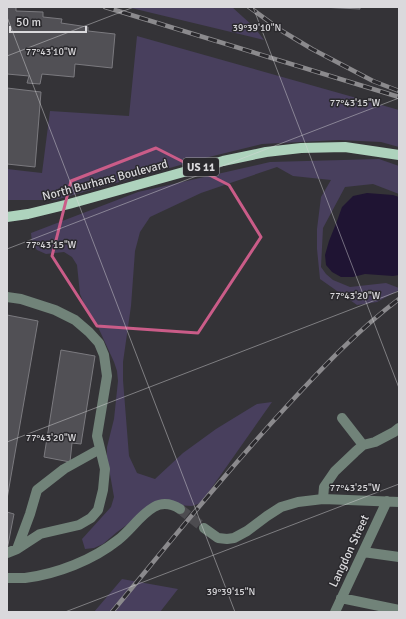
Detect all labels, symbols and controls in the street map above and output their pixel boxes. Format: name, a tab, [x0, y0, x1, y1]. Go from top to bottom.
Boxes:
scale bar	[10, 8, 86, 34]
text: 50 m	[16, 15, 41, 30]
text: 39°39'10"N	[233, 22, 281, 34]
text: 77°43'10"W	[26, 46, 77, 58]
text: 77°43'15"W	[330, 97, 381, 109]
street label: North Burhans Boulevard	[41, 157, 169, 204]
road number: US 11	[183, 158, 219, 176]
text: 77°43'15"W	[26, 239, 77, 251]
text: 77°43'20"W	[330, 290, 381, 302]
text: 77°43'20"W	[26, 432, 77, 444]
text: 77°43'25"W	[330, 482, 381, 494]
street label: Langdon Street	[326, 513, 373, 590]
text: 39°39'15"N	[207, 586, 255, 598]

